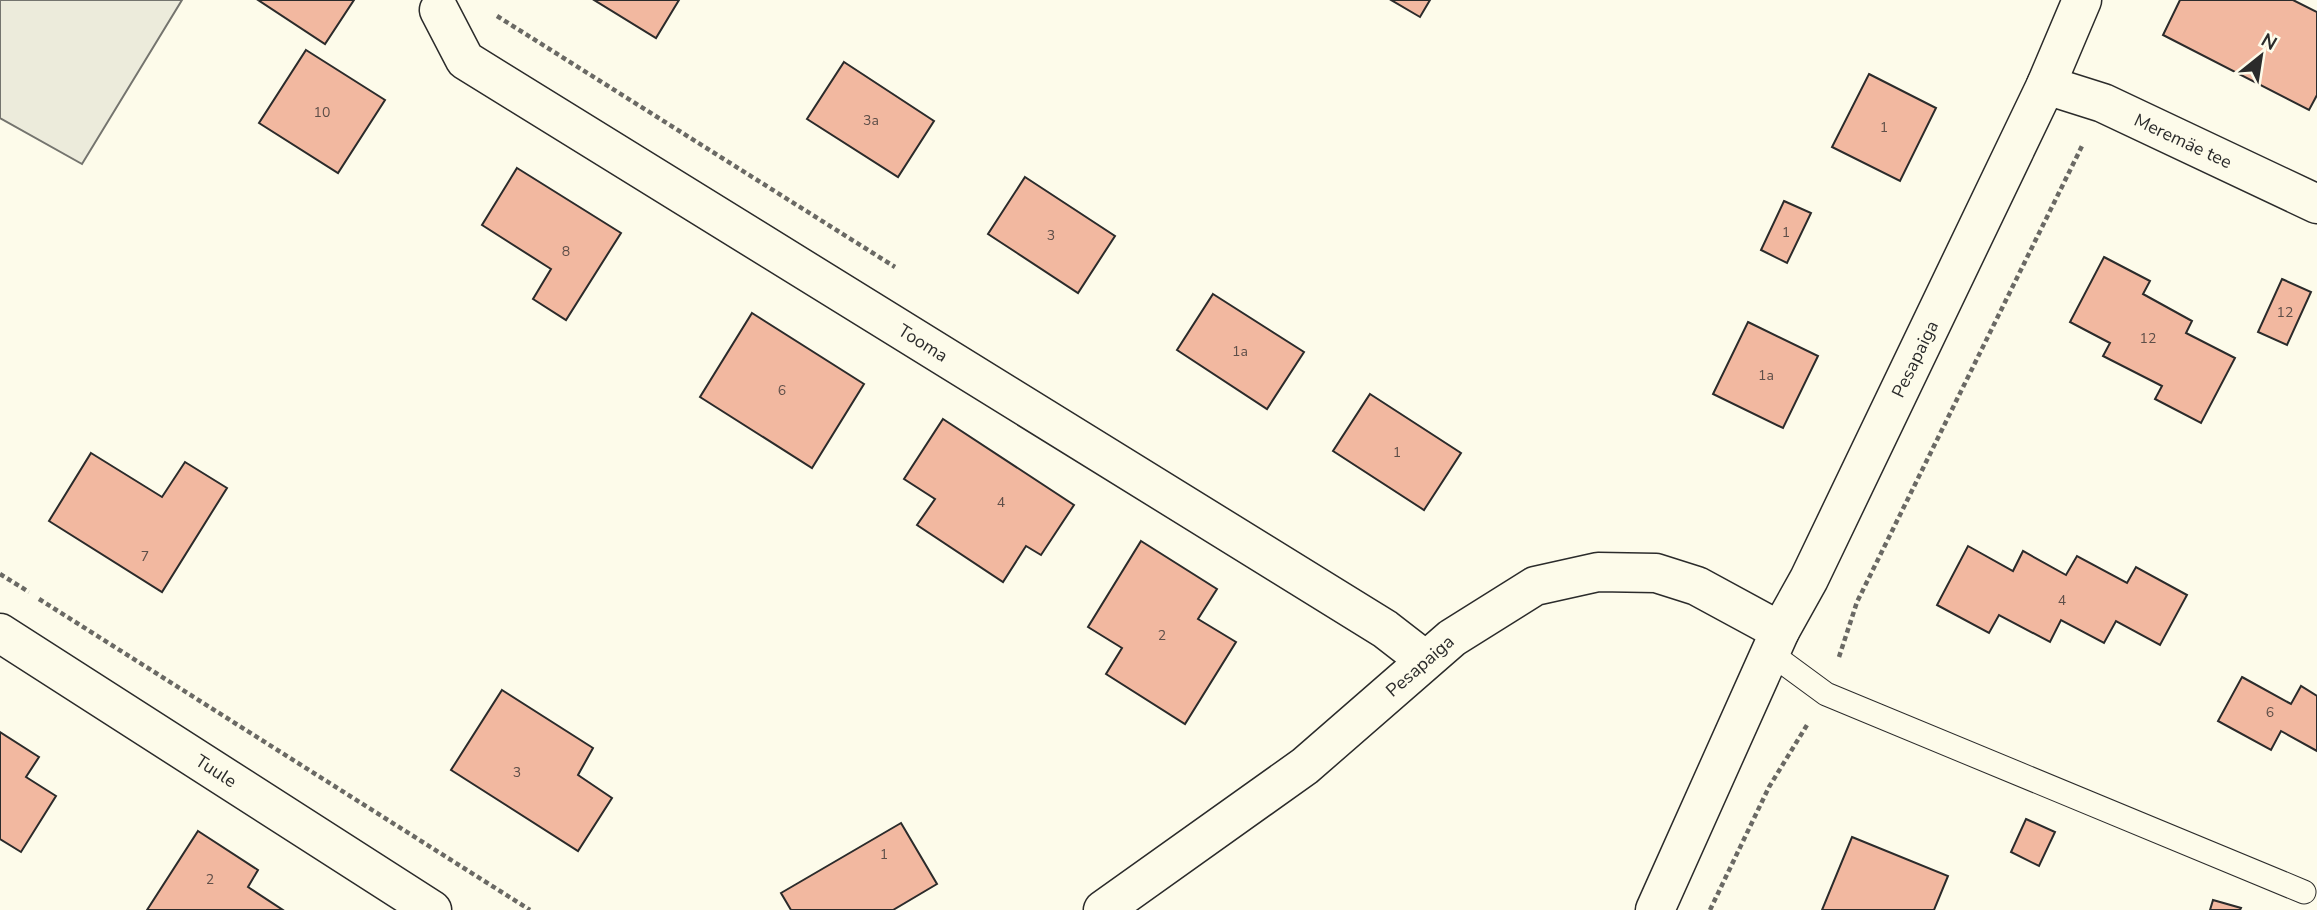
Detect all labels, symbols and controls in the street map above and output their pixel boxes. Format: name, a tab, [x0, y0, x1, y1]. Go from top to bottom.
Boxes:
north arrow	[2226, 21, 2296, 91]
text: N	[2256, 27, 2282, 57]
house number: 10	[314, 103, 330, 122]
street label: Meremäe tee	[2130, 108, 2236, 174]
house number: 3a	[863, 111, 879, 130]
house number: 1	[1880, 118, 1888, 137]
house number: 1	[1782, 223, 1790, 242]
house number: 3	[1047, 226, 1055, 245]
house number: 8	[562, 242, 570, 261]
house number: 12	[2277, 303, 2293, 322]
street label: Pesapaiga	[1886, 316, 1944, 402]
street label: Tooma	[894, 318, 952, 368]
house number: 12	[2140, 329, 2156, 348]
house number: 1a	[1232, 342, 1248, 361]
house number: 1a	[1758, 366, 1774, 385]
house number: 6	[778, 381, 786, 400]
house number: 1	[1393, 443, 1401, 462]
house number: 4	[997, 493, 1005, 512]
house number: 7	[141, 547, 149, 566]
house number: 4	[2058, 591, 2066, 610]
house number: 2	[1158, 626, 1166, 645]
street label: Pesapaiga	[1381, 630, 1459, 702]
house number: 6	[2266, 703, 2274, 722]
street label: Tuule	[191, 749, 241, 793]
house number: 3	[513, 763, 521, 782]
house number: 1	[880, 845, 888, 864]
house number: 2	[206, 870, 214, 889]

